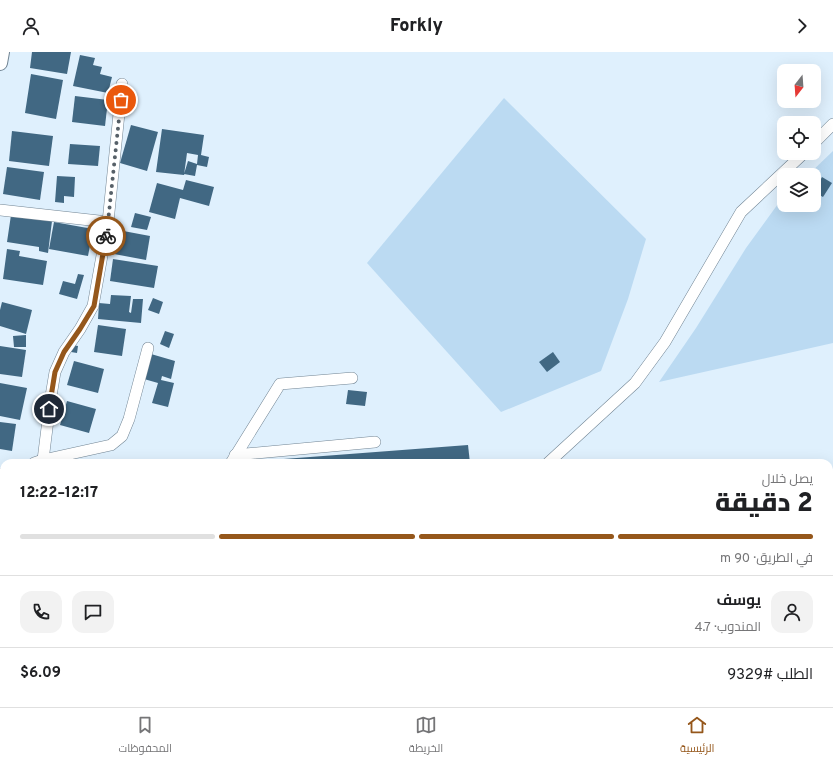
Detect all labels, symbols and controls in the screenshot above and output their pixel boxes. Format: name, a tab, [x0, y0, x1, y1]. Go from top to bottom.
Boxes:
icon: person	[20, 15, 42, 37]
text: Forkly	[390, 15, 443, 38]
icon: forward	[791, 15, 813, 37]
north arrow	[777, 64, 821, 108]
map controls	[777, 64, 821, 212]
pin	[104, 83, 138, 117]
icon: bag	[110, 89, 132, 111]
button: locate	[777, 116, 821, 160]
button: layers	[777, 168, 821, 212]
courier	[86, 216, 126, 256]
icon: bike	[95, 225, 117, 247]
pin	[32, 392, 66, 426]
icon: home	[38, 398, 60, 420]
text: يصل خلال	[762, 472, 813, 488]
text: 12:17–12:22	[20, 484, 98, 503]
text: 2 دقيقة	[715, 488, 813, 521]
text: في الطريق · 90 m	[720, 551, 813, 567]
button: phone	[20, 591, 62, 633]
button: chat	[72, 591, 114, 633]
button: person	[771, 591, 813, 633]
text: يوسف	[716, 592, 761, 611]
text: المندوب · 4.7	[694, 620, 761, 636]
text: $6.09	[20, 664, 61, 683]
text: الطلب #9329	[727, 666, 813, 685]
tab: المحفوظات	[118, 714, 172, 758]
tab: الخريطة	[409, 714, 443, 758]
tab: الرئيسية	[680, 714, 715, 758]

